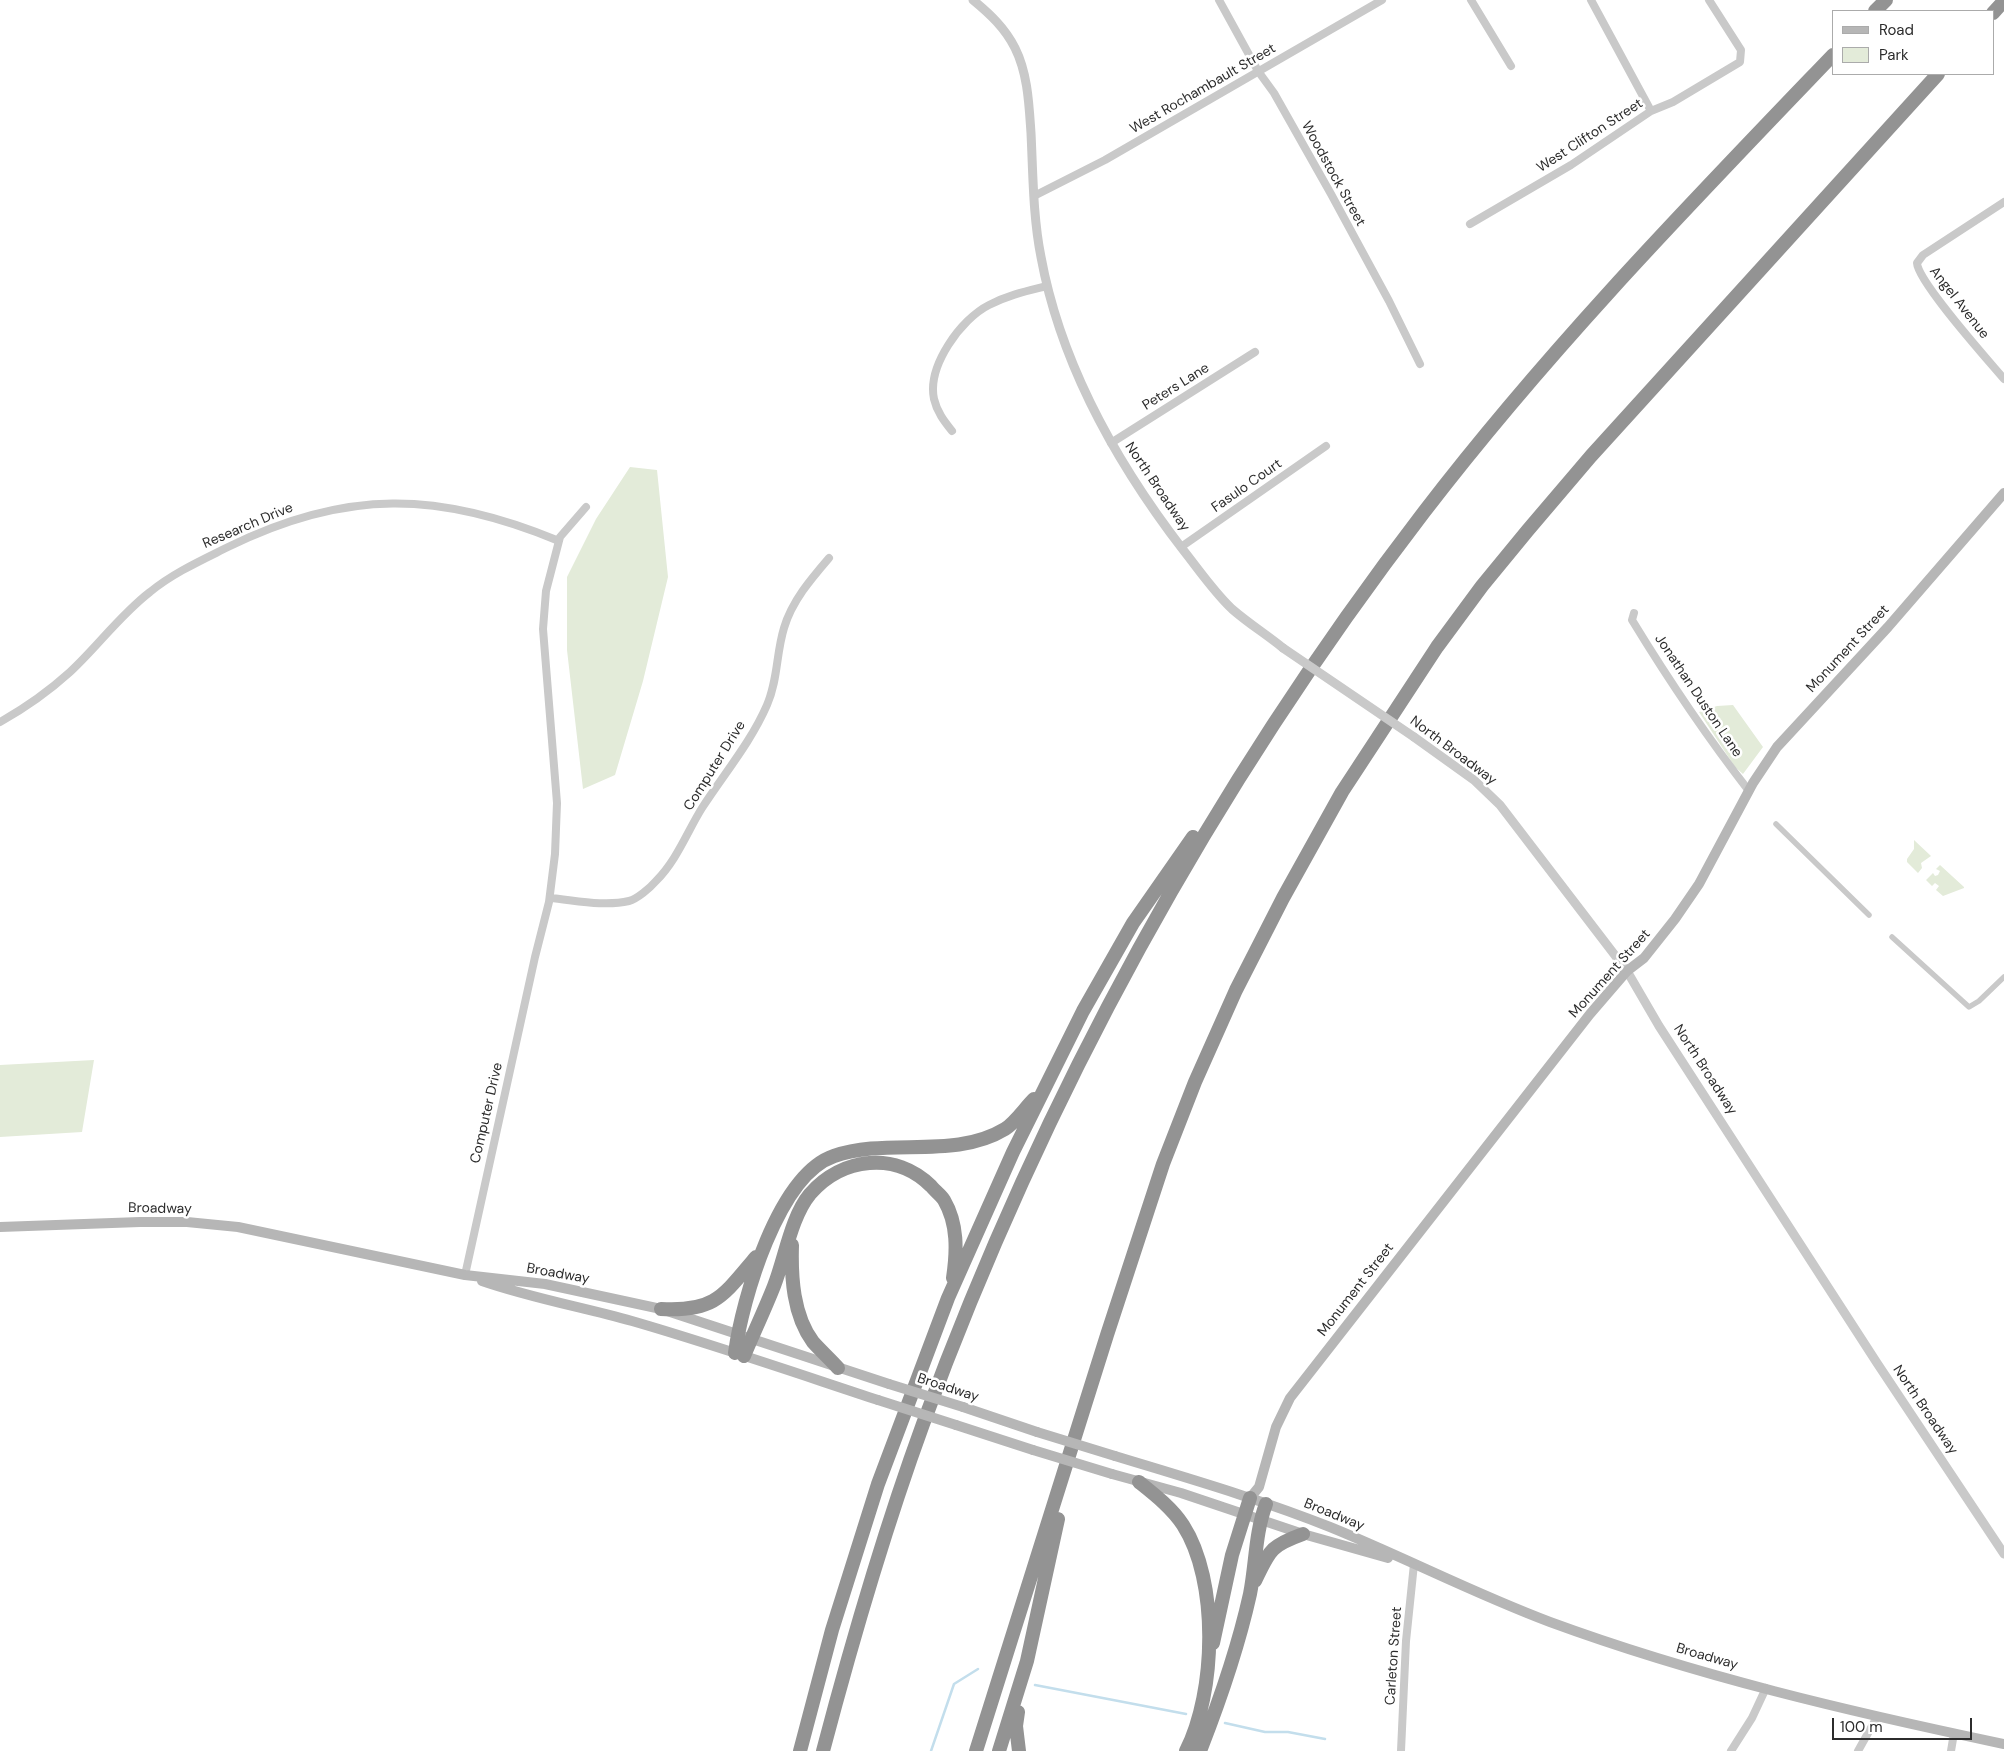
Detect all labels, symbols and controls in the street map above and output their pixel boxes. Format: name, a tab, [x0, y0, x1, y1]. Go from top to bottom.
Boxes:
legend	[1832, 10, 1994, 75]
text: Road	[1879, 20, 1914, 40]
street label: West Rochambault Street	[1127, 40, 1279, 138]
text: Park	[1879, 45, 1909, 65]
street label: West Clifton Street	[1534, 95, 1646, 177]
street label: Woodstock Street	[1297, 119, 1369, 229]
street label: Angel Avenue	[1926, 263, 1992, 343]
street label: Peters Lane	[1139, 360, 1213, 414]
street label: North Broadway	[1121, 439, 1193, 535]
street label: Fasulo Court	[1209, 456, 1285, 516]
street label: Research Drive	[200, 499, 296, 553]
street label: Monument Street	[1803, 602, 1893, 696]
street label: Jonathan Duston Lane	[1651, 631, 1745, 761]
street label: North Broadway	[1406, 713, 1500, 789]
street label: Computer Drive	[681, 718, 749, 814]
street label: Monument Street	[1566, 926, 1654, 1022]
street label: North Broadway	[1670, 1022, 1740, 1118]
street label: Computer Drive	[467, 1061, 507, 1165]
street label: Broadway	[128, 1200, 192, 1218]
street label: Monument Street	[1314, 1240, 1398, 1340]
street label: Broadway	[525, 1260, 591, 1288]
street label: North Broadway	[1889, 1362, 1961, 1458]
street label: Broadway	[915, 1370, 981, 1406]
street label: Broadway	[1301, 1495, 1367, 1535]
street label: Carleton Street	[1382, 1606, 1406, 1706]
street label: Broadway	[1674, 1640, 1740, 1674]
scale bar	[1834, 1708, 1974, 1740]
text: 100 m	[1840, 1717, 1883, 1737]

